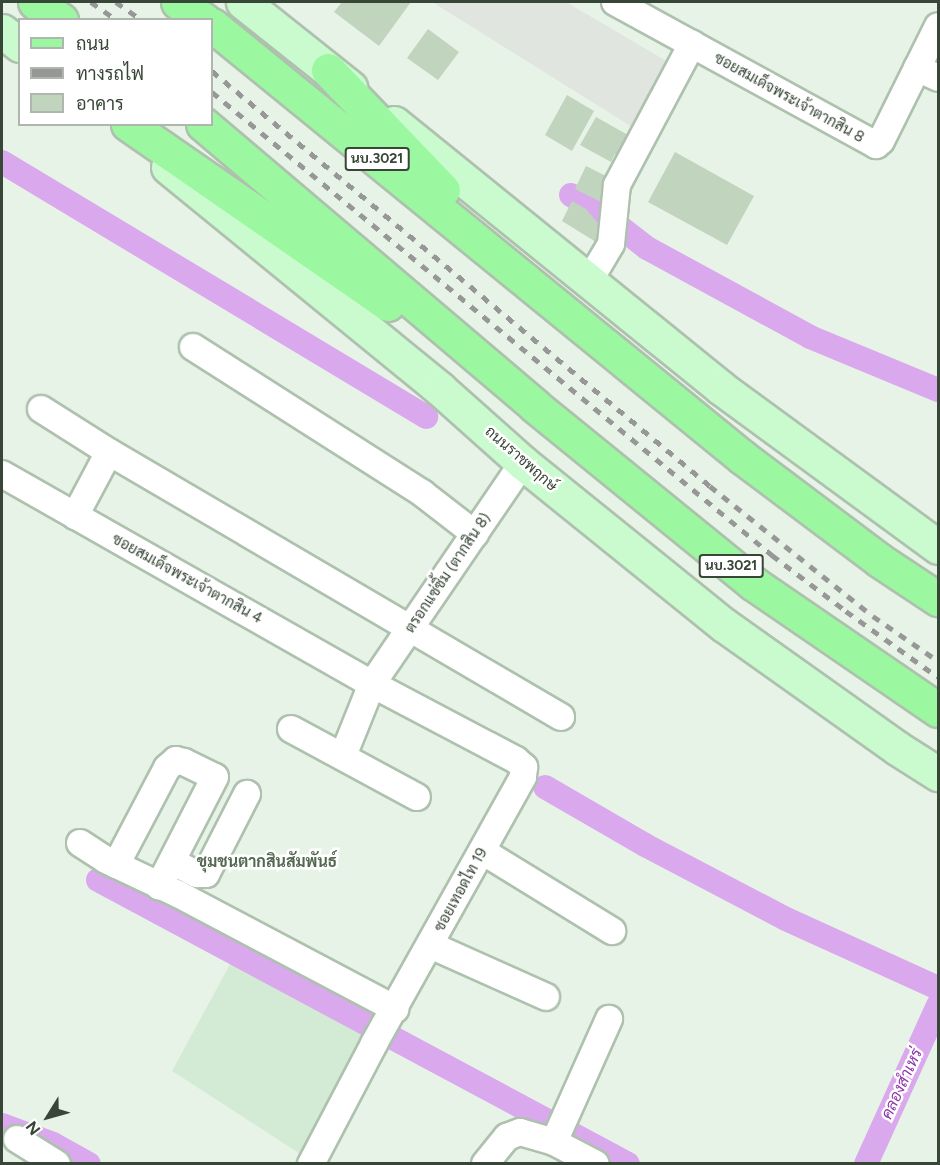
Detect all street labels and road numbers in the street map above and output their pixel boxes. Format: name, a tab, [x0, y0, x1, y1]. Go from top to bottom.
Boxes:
street label: ซอยสมเด็จพระเจ้าตากสิน 8	[711, 49, 867, 147]
road number: นบ.3021	[344, 148, 410, 170]
street label: ถนนราชพฤกษ์	[481, 423, 561, 495]
street label: ตรอกแซ่ซิ้ม (ตากสิน 8)	[401, 510, 495, 636]
street label: ซอยสมเด็จพระเจ้าตากสิน 4	[109, 530, 265, 628]
road number: นบ.3021	[698, 555, 764, 577]
street label: ซอยเทอดไท 19	[431, 845, 491, 935]

